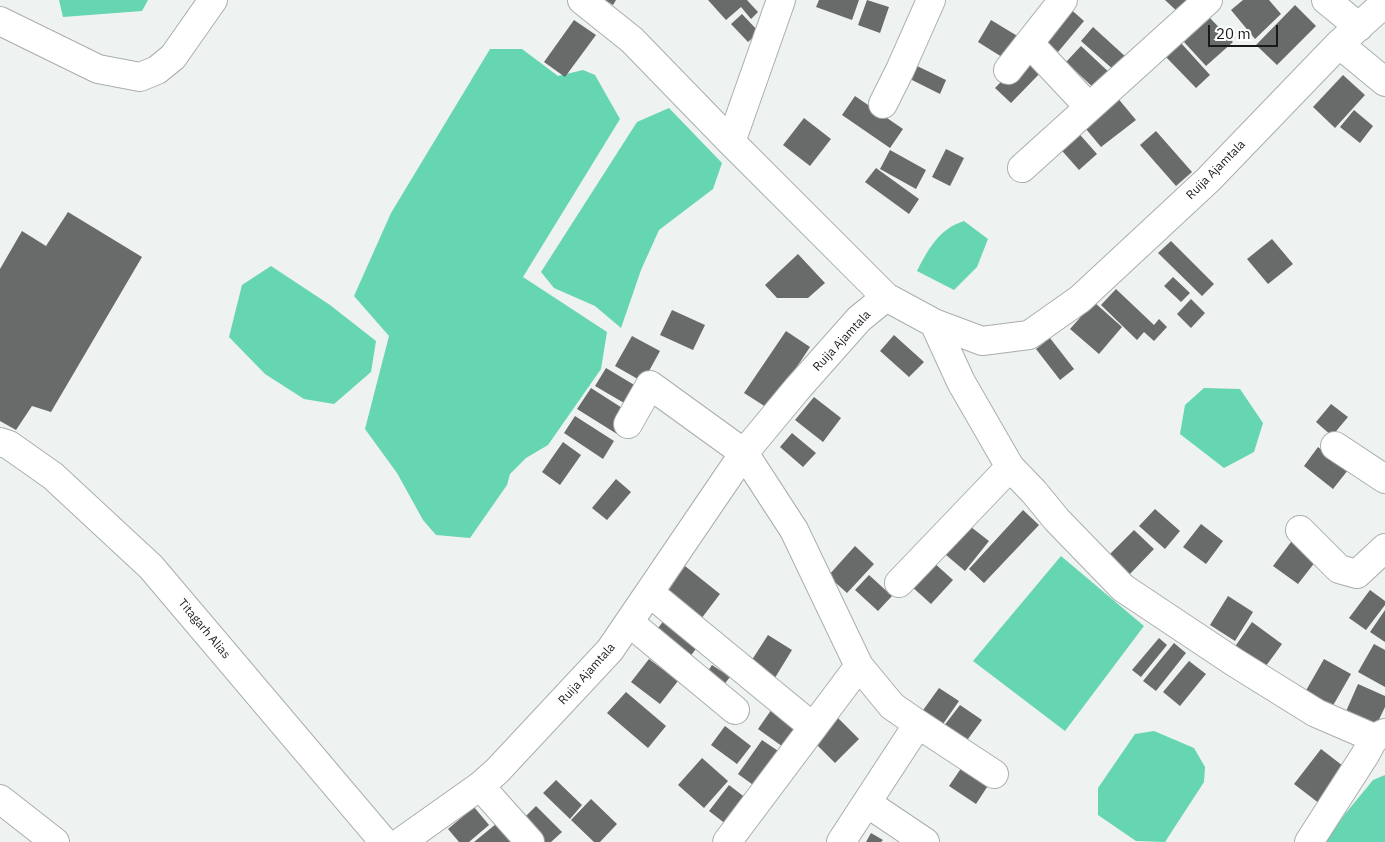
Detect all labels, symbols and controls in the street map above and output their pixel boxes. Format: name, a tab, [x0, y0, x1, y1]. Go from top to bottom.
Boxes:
scale bar	[1210, 15, 1280, 47]
text: 20 m	[1216, 24, 1251, 43]
street label: Ruija Ajamtala	[1183, 137, 1249, 203]
street label: Ruija Ajamtala	[810, 308, 874, 374]
street label: Titagarh Alias	[175, 596, 233, 662]
street label: Ruija Ajamtala	[556, 640, 618, 708]

